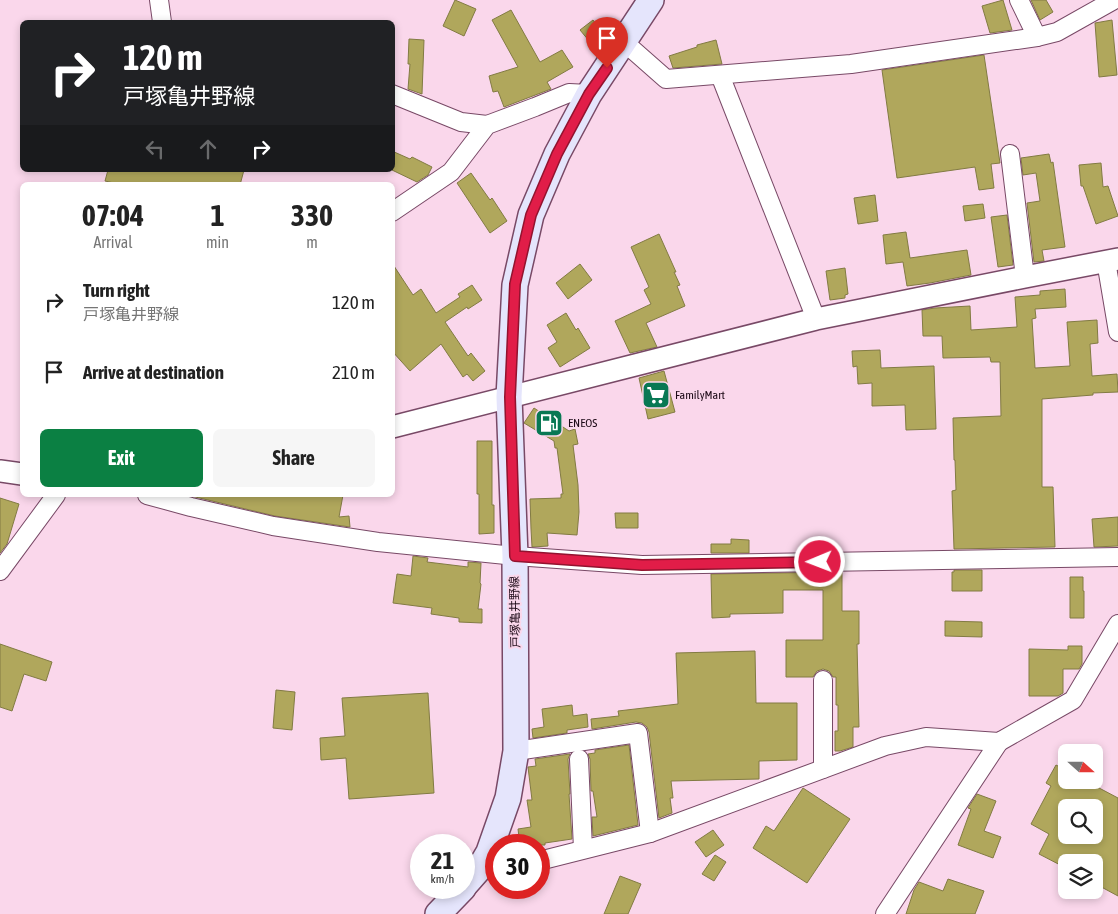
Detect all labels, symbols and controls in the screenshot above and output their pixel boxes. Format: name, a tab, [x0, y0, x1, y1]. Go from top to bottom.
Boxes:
pin	[586, 17, 628, 68]
icon: arrive	[593, 24, 621, 52]
text: 120 m	[123, 37, 202, 77]
icon: right	[40, 40, 105, 105]
text: 戸塚亀井野線	[123, 83, 255, 109]
icon: left	[141, 135, 169, 163]
icon: ahead	[194, 135, 222, 163]
icon: right	[247, 135, 275, 163]
text: 07:04	[82, 198, 144, 232]
text: 1	[210, 198, 225, 232]
text: 330	[291, 198, 333, 232]
text: Arrival	[93, 233, 133, 251]
text: min	[206, 233, 229, 251]
text: m	[306, 233, 318, 251]
text: Turn right	[83, 279, 150, 301]
icon: right	[40, 288, 68, 316]
text: 120 m	[332, 291, 375, 313]
text: 戸塚亀井野線	[83, 305, 179, 323]
icon: arrive	[40, 358, 68, 386]
text: Arrive at destination	[83, 361, 224, 383]
text: 210 m	[332, 361, 375, 383]
supermarket icon: FamilyMart	[641, 380, 671, 410]
place label: FamilyMart	[675, 388, 726, 402]
fuel station icon: ENEOS	[534, 408, 564, 438]
place label: ENEOS	[568, 416, 597, 430]
button: Exit	[40, 429, 203, 487]
button: Share	[213, 429, 375, 487]
position arrow	[793, 535, 845, 587]
street label: 戸塚亀井野線	[507, 576, 523, 648]
north arrow	[1058, 744, 1102, 789]
map controls	[1058, 744, 1103, 899]
button: search	[1058, 799, 1103, 844]
speed limit sign: 30	[485, 834, 550, 899]
text: 21	[431, 846, 454, 874]
button: layers	[1058, 854, 1103, 899]
text: km/h	[431, 872, 454, 886]

